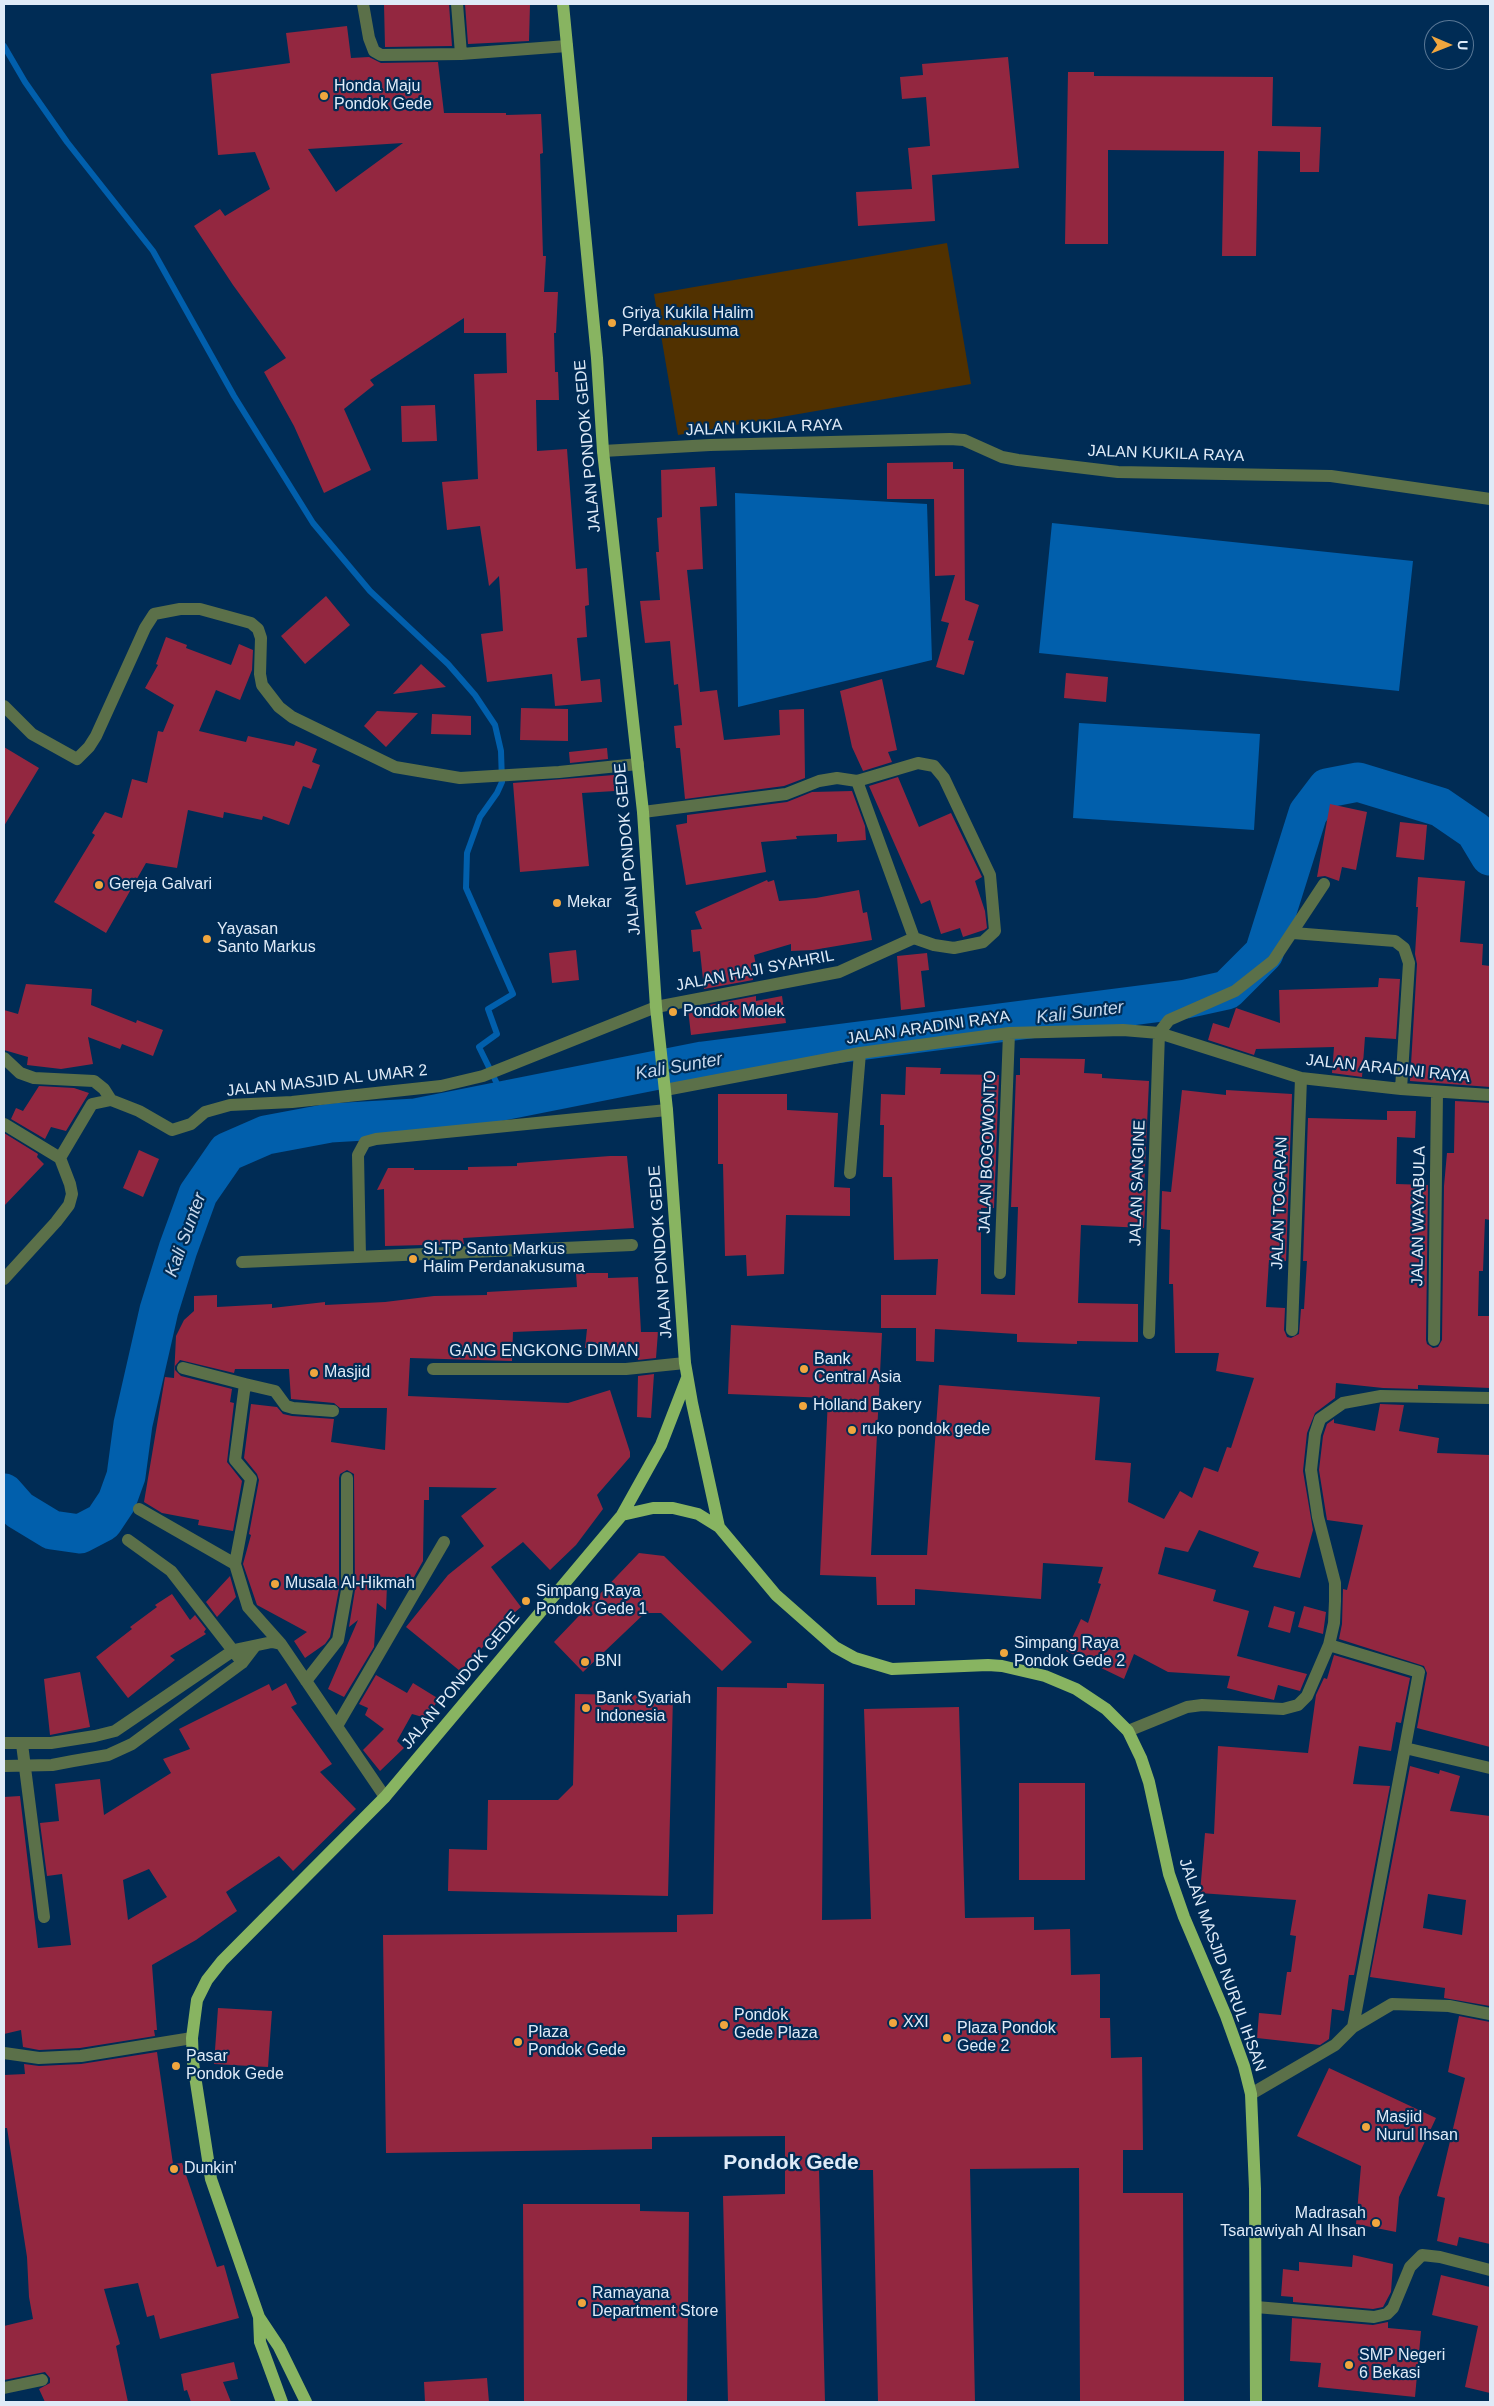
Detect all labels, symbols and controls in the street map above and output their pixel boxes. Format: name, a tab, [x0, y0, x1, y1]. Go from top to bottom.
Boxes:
north arrow	[1424, 20, 1474, 70]
text: U	[1455, 40, 1471, 50]
place label: Honda Maju Pondok Gede	[334, 77, 432, 115]
marker: Honda Maju Pondok Gede	[318, 90, 330, 102]
place label: Griya Kukila Halim Perdanakusuma	[622, 304, 754, 342]
marker: Griya Kukila Halim Perdanakusuma	[606, 317, 618, 329]
street label: JALAN PONDOK GEDE	[571, 359, 605, 533]
street label: JALAN KUKILA RAYA	[685, 416, 843, 440]
street label: JALAN KUKILA RAYA	[1087, 442, 1245, 466]
street label: JALAN PONDOK GEDE	[611, 762, 645, 936]
place label: Gereja Galvari	[109, 875, 212, 895]
marker: Gereja Galvari	[93, 879, 105, 891]
place label: Mekar	[567, 893, 611, 913]
marker: Mekar	[551, 897, 563, 909]
place label: Yayasan Santo Markus	[217, 920, 316, 958]
marker: Yayasan Santo Markus	[201, 933, 213, 945]
street label: JALAN HAJI SYAHRIL	[674, 946, 836, 996]
water label: Kali Sunter	[1035, 997, 1125, 1029]
place label: Pondok Molek	[683, 1002, 784, 1022]
marker: Pondok Molek	[667, 1006, 679, 1018]
street label: JALAN ARADINI RAYA	[845, 1007, 1011, 1049]
water label: Kali Sunter	[634, 1049, 724, 1085]
street label: JALAN ARADINI RAYA	[1305, 1051, 1471, 1087]
street label: JALAN MASJID AL UMAR 2	[226, 1061, 428, 1101]
street label: JALAN BOGOWONTO	[976, 1070, 1000, 1234]
street label: JALAN SANGINE	[1126, 1120, 1150, 1246]
street label: JALAN TOGARAN	[1268, 1136, 1292, 1270]
street label: JALAN WAYABULA	[1408, 1146, 1430, 1286]
street label: JALAN PONDOK GEDE	[645, 1165, 677, 1339]
water label: Kali Sunter	[161, 1190, 211, 1280]
place label: SLTP Santo Markus Halim Perdanakusuma	[423, 1240, 585, 1278]
marker: SLTP Santo Markus Halim Perdanakusuma	[407, 1253, 419, 1265]
street label: GANG ENGKONG DIMAN	[449, 1342, 639, 1362]
place label: Bank Central Asia	[814, 1350, 901, 1388]
place label: Masjid	[324, 1363, 370, 1383]
marker: Bank Central Asia	[798, 1363, 810, 1375]
marker: Masjid	[308, 1367, 320, 1379]
place label: Holland Bakery	[813, 1396, 922, 1416]
marker: Holland Bakery	[797, 1400, 809, 1412]
place label: ruko pondok gede	[862, 1420, 990, 1440]
marker: ruko pondok gede	[846, 1424, 858, 1436]
place label: Musala Al-Hikmah	[285, 1574, 415, 1594]
marker: Musala Al-Hikmah	[269, 1578, 281, 1590]
place label: Simpang Raya Pondok Gede 1	[536, 1582, 647, 1620]
marker: Simpang Raya Pondok Gede 1	[520, 1595, 532, 1607]
street label: JALAN PONDOK GEDE	[398, 1608, 524, 1754]
place label: Simpang Raya Pondok Gede 2	[1014, 1634, 1125, 1672]
marker: Simpang Raya Pondok Gede 2	[998, 1647, 1010, 1659]
place label: BNI	[595, 1652, 622, 1672]
marker: BNI	[579, 1656, 591, 1668]
place label: Bank Syariah Indonesia	[596, 1689, 691, 1727]
marker: Bank Syariah Indonesia	[580, 1702, 592, 1714]
street label: JALAN MASJID NURUL IHSAN	[1174, 1856, 1270, 2074]
place label: Pondok Gede Plaza	[734, 2006, 818, 2044]
place label: XXI	[903, 2013, 929, 2033]
marker: XXI	[887, 2017, 899, 2029]
marker: Pondok Gede Plaza	[718, 2019, 730, 2031]
place label: Plaza Pondok Gede 2	[957, 2019, 1056, 2057]
place label: Plaza Pondok Gede	[528, 2023, 626, 2061]
marker: Plaza Pondok Gede 2	[941, 2032, 953, 2044]
marker: Plaza Pondok Gede	[512, 2036, 524, 2048]
place label: Pasar Pondok Gede	[186, 2047, 284, 2085]
marker: Pasar Pondok Gede	[170, 2060, 182, 2072]
place label: Masjid Nurul Ihsan	[1376, 2108, 1458, 2146]
marker: Masjid Nurul Ihsan	[1360, 2121, 1372, 2133]
district label: Pondok Gede	[723, 2150, 859, 2176]
place label: Dunkin'	[184, 2159, 237, 2179]
marker: Dunkin'	[168, 2163, 180, 2175]
place label: Madrasah Tsanawiyah Al Ihsan	[1220, 2204, 1366, 2242]
marker: Madrasah Tsanawiyah Al Ihsan	[1370, 2217, 1382, 2229]
place label: Ramayana Department Store	[592, 2284, 718, 2322]
marker: Ramayana Department Store	[576, 2297, 588, 2309]
place label: SMP Negeri 6 Bekasi	[1359, 2346, 1445, 2384]
marker: SMP Negeri 6 Bekasi	[1343, 2359, 1355, 2371]

